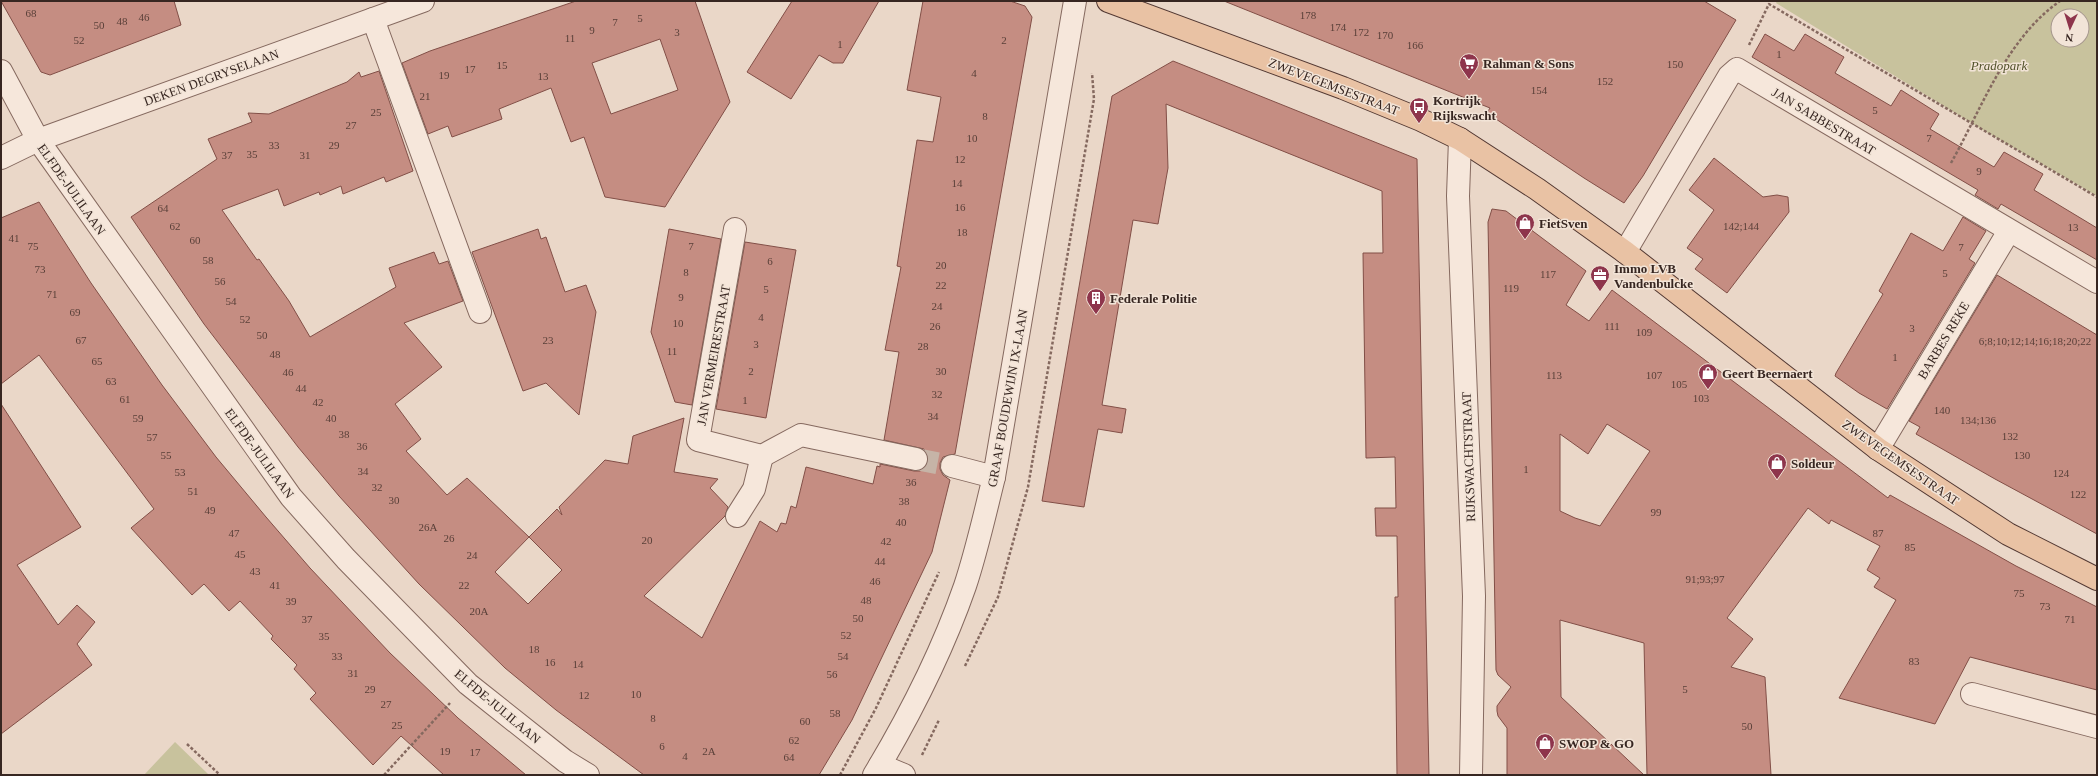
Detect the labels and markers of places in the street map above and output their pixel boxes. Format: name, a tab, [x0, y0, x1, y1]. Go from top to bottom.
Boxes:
supermarket icon: Rahman & Sons	[1458, 52, 1480, 80]
place label: Rahman & Sons	[1483, 56, 1574, 71]
place label: Kortrijk Rijkswacht	[1433, 93, 1497, 123]
bus stop icon: Kortrijk Rijkswacht	[1408, 96, 1430, 124]
shop icon: FietSven	[1514, 212, 1536, 240]
place label: FietSven	[1539, 216, 1588, 231]
place label: Immo LVB Vandenbulcke	[1614, 261, 1693, 291]
office icon: Immo LVB Vandenbulcke	[1589, 264, 1611, 292]
building icon: Federale Politie	[1085, 287, 1107, 315]
place label: Federale Politie	[1110, 291, 1197, 306]
shop icon: Geert Beernaert	[1697, 362, 1719, 390]
place label: Geert Beernaert	[1722, 366, 1813, 381]
shop icon: Soldeur	[1766, 452, 1788, 480]
place label: Soldeur	[1791, 456, 1835, 471]
shop icon: SWOP & GO	[1534, 732, 1556, 760]
place label: SWOP & GO	[1559, 736, 1634, 751]

